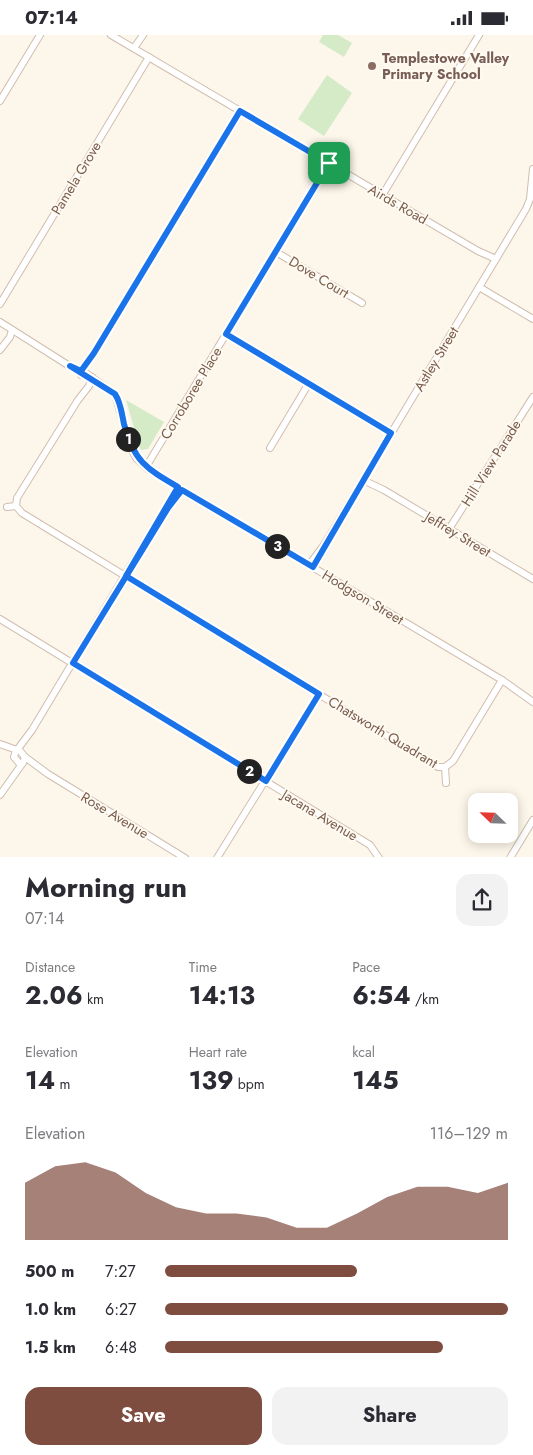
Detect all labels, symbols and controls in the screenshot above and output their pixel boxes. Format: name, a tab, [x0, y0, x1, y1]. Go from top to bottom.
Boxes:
text: 07:14	[25, 4, 78, 31]
place label: Templestowe Valley Primary School	[382, 48, 510, 84]
marker: Templestowe Valley Primary School	[366, 60, 378, 72]
street label: Pamela Grove	[46, 138, 106, 218]
pin	[308, 142, 350, 184]
icon: arrive	[315, 149, 343, 177]
street label: Airds Road	[365, 179, 431, 229]
street label: Dove Court	[285, 251, 353, 303]
street label: Astley Street	[409, 322, 463, 395]
street label: Corroboree Place	[155, 343, 227, 443]
street label: Hill View Parade	[456, 416, 526, 510]
pin: 1	[116, 427, 140, 451]
text: 1	[125, 429, 132, 449]
street label: Jeffrey Street	[419, 505, 495, 562]
pin: 3	[264, 533, 290, 559]
text: 3	[273, 536, 282, 556]
street label: Hodgson Street	[318, 565, 408, 630]
street label: Chatsworth Quadrant	[324, 691, 442, 773]
pin: 2	[236, 759, 262, 783]
text: 2	[245, 761, 254, 781]
street label: Jacana Avenue	[277, 783, 362, 846]
street label: Rose Avenue	[77, 787, 153, 843]
north arrow	[468, 793, 518, 843]
map controls	[468, 793, 518, 843]
text: Morning run	[25, 867, 187, 908]
button: share	[456, 874, 508, 926]
text: 07:14	[25, 907, 64, 930]
text: Distance	[25, 957, 75, 977]
text: Time	[189, 957, 217, 977]
text: Pace	[352, 957, 380, 977]
text: 2.06	[25, 977, 83, 1013]
text: 14:13	[189, 977, 255, 1013]
text: 6:54	[352, 977, 411, 1013]
text: km	[83, 989, 104, 1009]
text: /km	[411, 989, 439, 1009]
text: Elevation	[25, 1042, 78, 1062]
text: Heart rate	[189, 1042, 247, 1062]
text: kcal	[352, 1042, 375, 1062]
text: 14	[25, 1062, 55, 1098]
text: 139	[189, 1062, 234, 1098]
text: 145	[352, 1062, 399, 1098]
text: m	[55, 1074, 70, 1094]
text: bpm	[234, 1074, 265, 1094]
text: Elevation	[25, 1122, 85, 1145]
text: 116–129 m	[430, 1122, 508, 1145]
text: 500 m	[25, 1260, 74, 1283]
text: 7:27	[105, 1260, 136, 1283]
text: 1.0 km	[25, 1298, 76, 1321]
text: 6:27	[105, 1298, 137, 1321]
text: 1.5 km	[25, 1336, 76, 1359]
text: 6:48	[105, 1336, 137, 1359]
button: Save	[25, 1387, 262, 1445]
button: Share	[272, 1387, 508, 1445]

